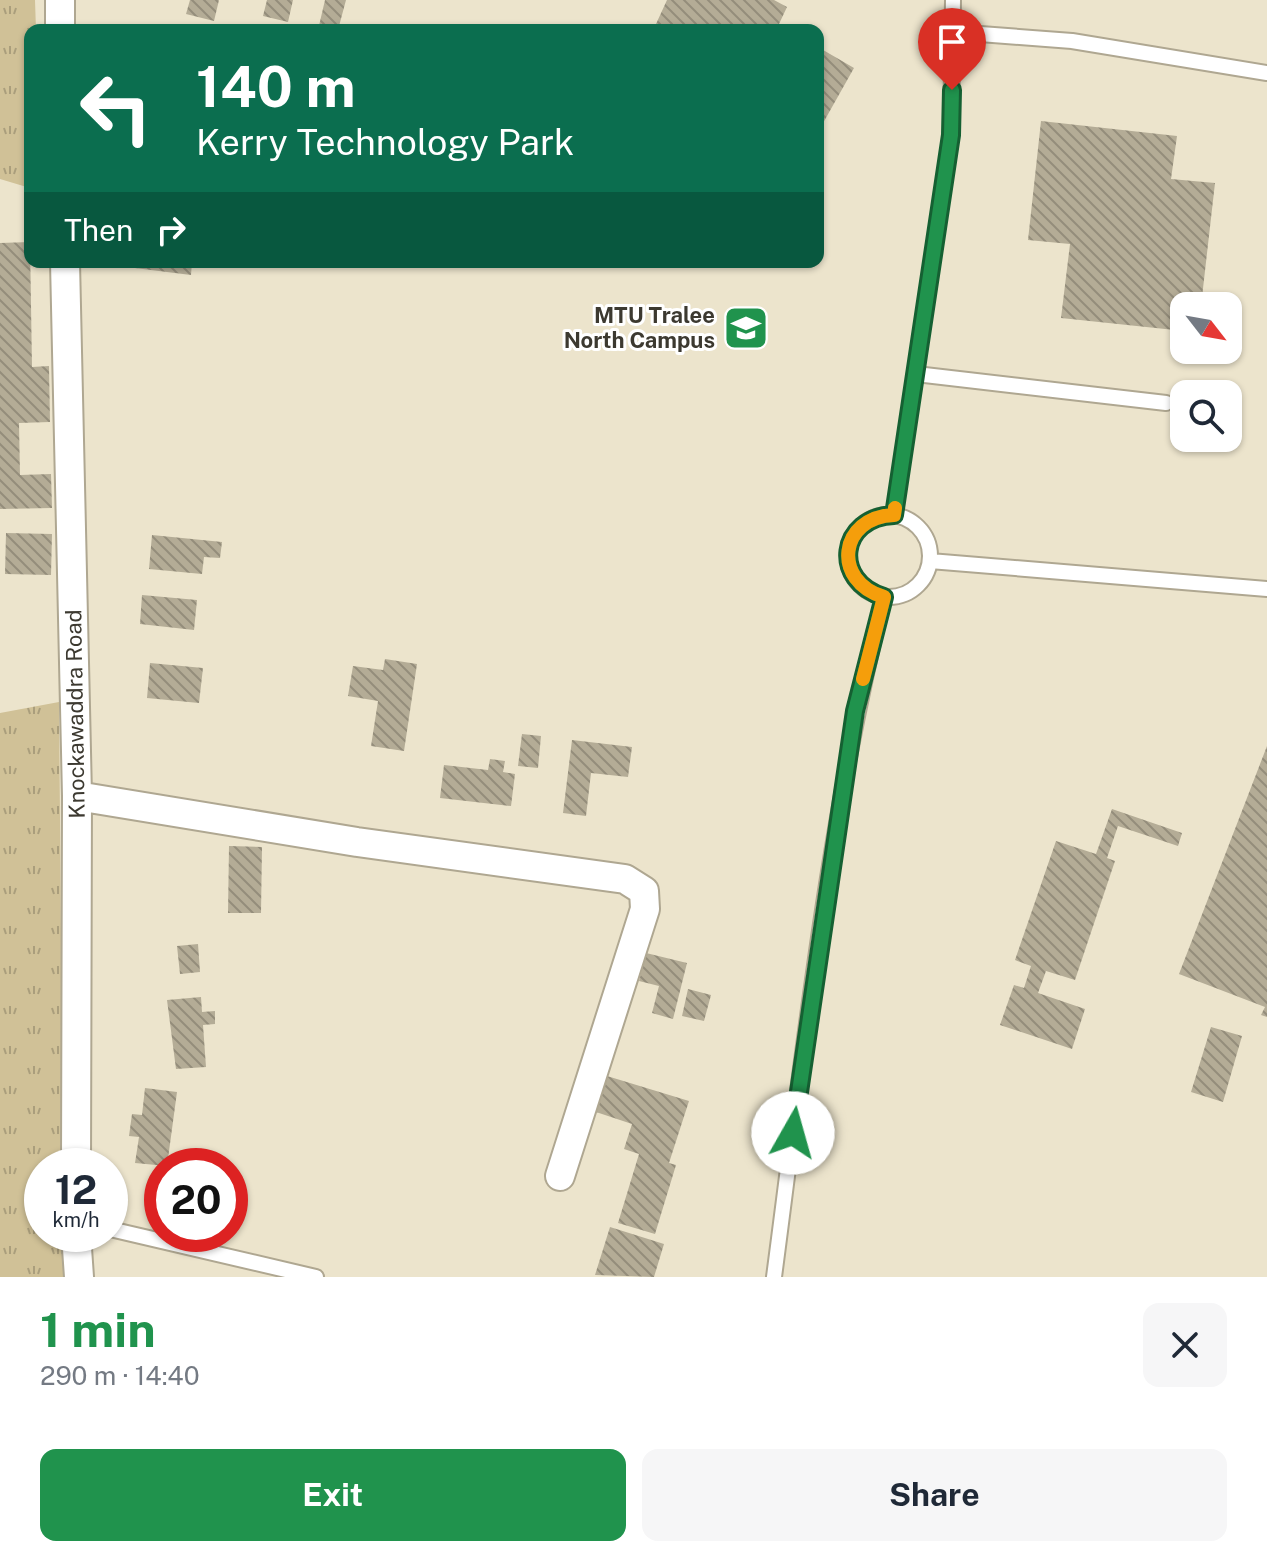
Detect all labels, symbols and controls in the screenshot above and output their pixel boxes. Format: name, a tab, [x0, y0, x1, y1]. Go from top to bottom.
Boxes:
pin	[918, 8, 986, 90]
icon: arrive	[930, 20, 974, 64]
text: 140 m	[196, 54, 356, 120]
icon: left	[64, 56, 168, 160]
text: Kerry Technology Park	[196, 121, 574, 163]
icon: right	[149, 208, 193, 252]
text: Then	[64, 212, 133, 248]
north arrow	[1170, 292, 1242, 364]
map controls	[1170, 292, 1242, 452]
place label: MTU Tralee North Campus	[564, 302, 715, 353]
school or university icon: MTU Tralee North Campus	[722, 304, 770, 352]
button: search	[1170, 380, 1242, 452]
street label: Knockawaddra Road	[60, 609, 90, 819]
position arrow	[751, 1091, 835, 1175]
speed limit sign: 20	[144, 1148, 248, 1252]
text: 12	[55, 1166, 97, 1213]
text: km/h	[52, 1208, 100, 1232]
text: 1 min	[40, 1301, 156, 1358]
button: close	[1143, 1303, 1227, 1387]
text: 290 m · 14:40	[40, 1360, 200, 1391]
button: Exit	[40, 1449, 626, 1541]
button: Share	[642, 1449, 1227, 1541]

